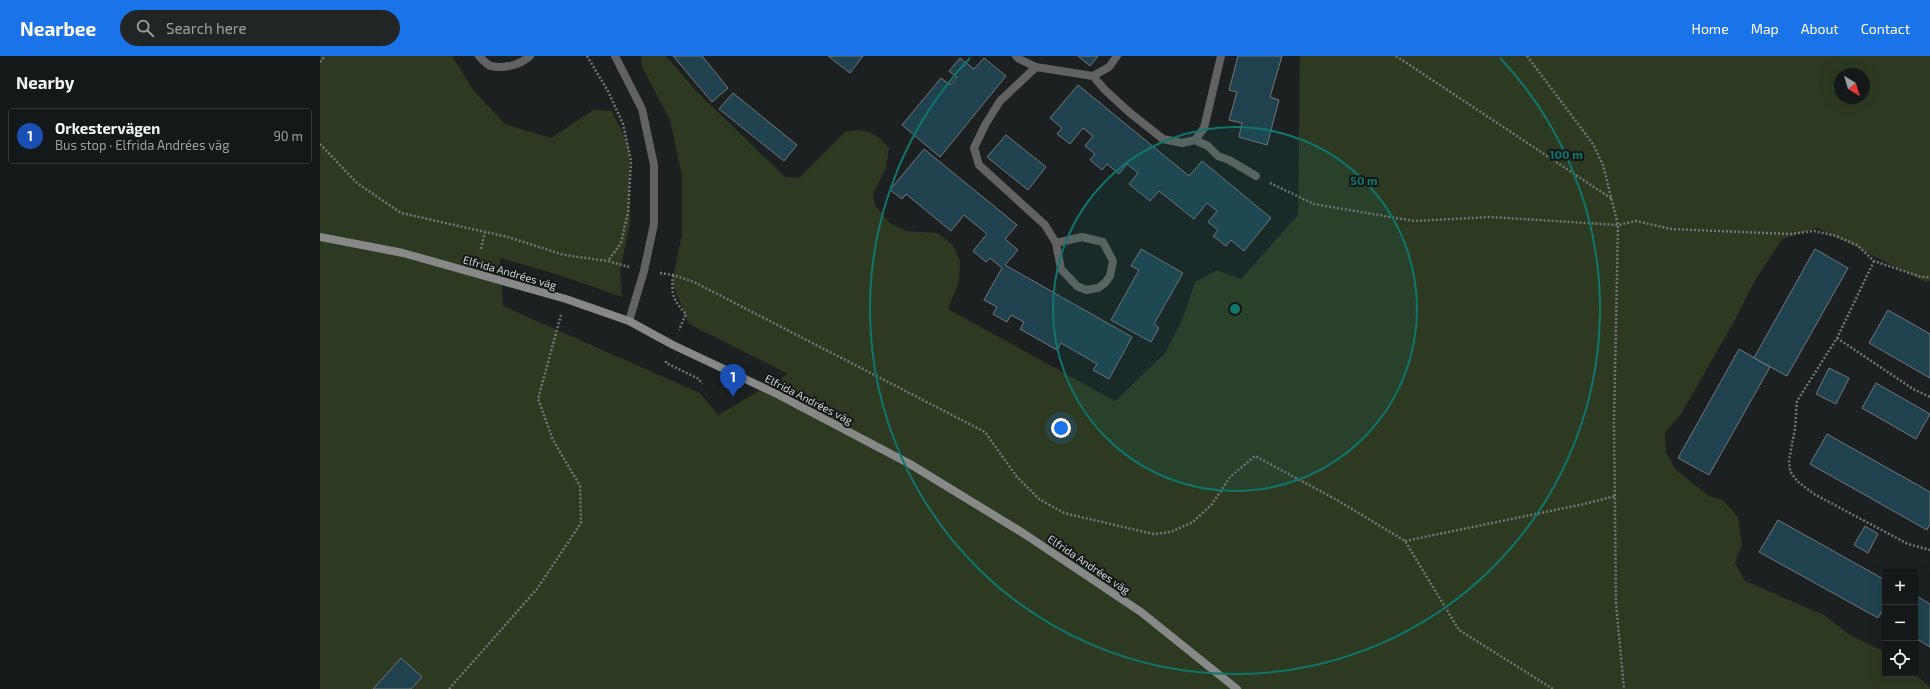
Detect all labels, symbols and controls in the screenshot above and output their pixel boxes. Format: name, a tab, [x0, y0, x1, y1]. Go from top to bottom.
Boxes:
search box	[120, 10, 400, 46]
text: Nearbee	[20, 17, 96, 40]
icon: search	[134, 17, 156, 39]
text: Search here	[166, 19, 247, 37]
text: Home	[1692, 20, 1729, 37]
text: Map	[1751, 20, 1779, 37]
text: About	[1801, 20, 1839, 37]
text: Contact	[1861, 20, 1910, 37]
north arrow	[1834, 68, 1870, 104]
text: Nearby	[16, 72, 74, 92]
text: Orkestervägen	[55, 119, 160, 137]
text: 1	[27, 128, 33, 144]
text: 90 m	[273, 128, 303, 144]
text: Bus stop · Elfrida Andrées väg	[55, 137, 230, 153]
text: 100 m	[1549, 147, 1583, 161]
text: 50 m	[1350, 173, 1378, 187]
street label: Elfrida Andrées väg	[462, 252, 558, 292]
centre of rings	[1228, 302, 1242, 316]
pin: 1	[720, 364, 746, 397]
street label: Elfrida Andrées väg	[763, 371, 855, 427]
your location	[1051, 418, 1071, 438]
street label: Elfrida Andrées väg	[1045, 532, 1133, 596]
map controls	[1882, 569, 1918, 677]
button: +	[1882, 569, 1918, 605]
button: −	[1882, 605, 1918, 641]
button: locate	[1882, 641, 1918, 677]

